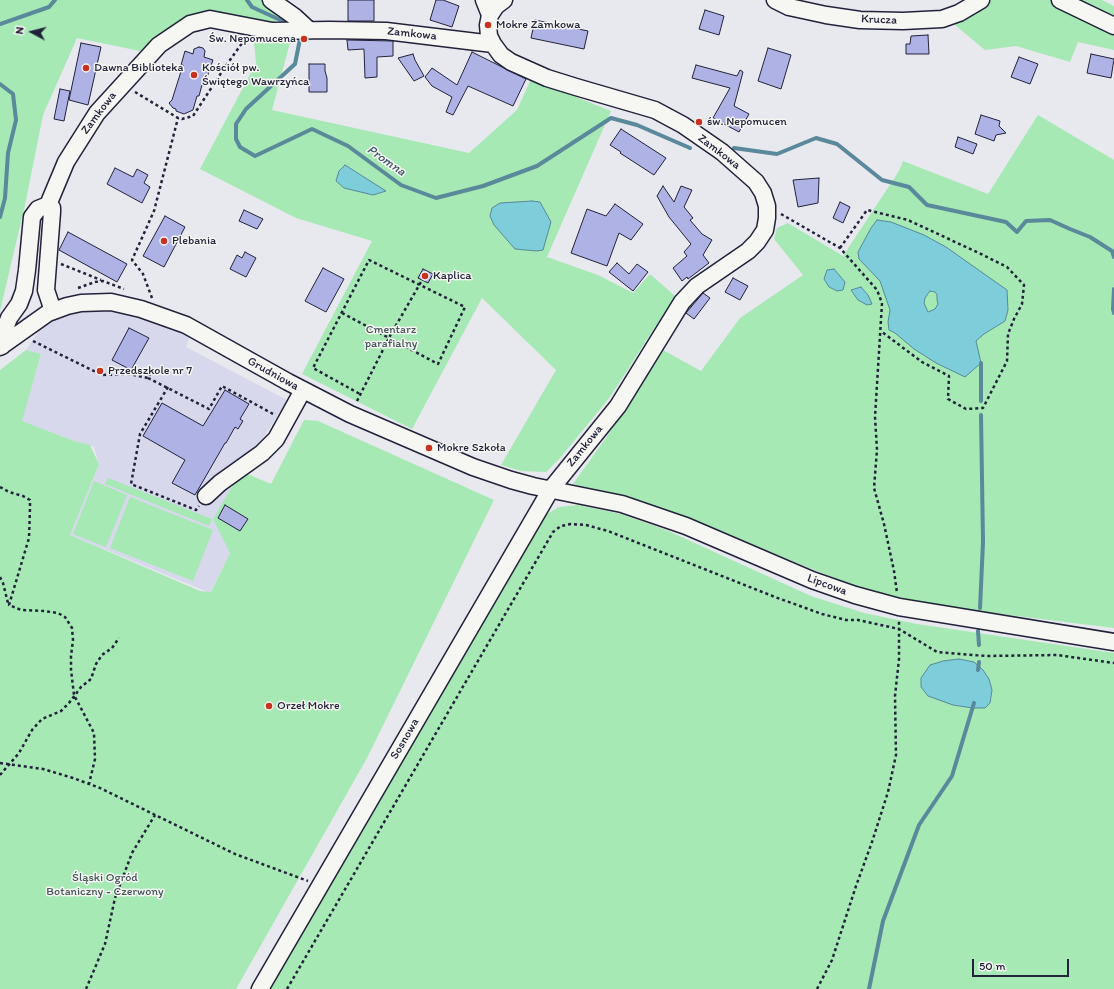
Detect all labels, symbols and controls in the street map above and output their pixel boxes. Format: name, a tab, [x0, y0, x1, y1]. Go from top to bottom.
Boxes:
north arrow	[12, 12, 52, 52]
street label: Krucza	[861, 12, 897, 28]
place label: Mokre Zamkowa	[496, 18, 580, 32]
marker: Mokre Zamkowa	[483, 20, 493, 30]
street label: Zamkowa	[386, 24, 438, 44]
text: N	[13, 26, 26, 35]
place label: Św. Nepomucena	[209, 32, 296, 46]
marker: Św. Nepomucena	[299, 34, 309, 44]
place label: Dawna Biblioteka	[94, 61, 183, 75]
place label: Kościół pw. Świętego Wawrzyńca	[202, 61, 309, 89]
marker: Dawna Biblioteka	[81, 63, 91, 73]
marker: Kościół pw. Świętego Wawrzyńca	[189, 70, 199, 80]
street label: Zamkowa	[78, 89, 120, 137]
place label: św. Nepomucen	[707, 115, 787, 129]
marker: św. Nepomucen	[694, 117, 704, 127]
street label: Zamkowa	[695, 131, 743, 173]
water label: Promna	[364, 142, 408, 180]
place label: Plebania	[172, 234, 216, 248]
marker: Plebania	[159, 236, 169, 246]
place label: Kaplica	[433, 269, 472, 283]
marker: Kaplica	[420, 271, 430, 281]
park label: Cmentarz parafialny	[365, 323, 417, 351]
street label: Grudniowa	[245, 354, 301, 394]
place label: Przedszkole nr 7	[108, 364, 192, 378]
marker: Przedszkole nr 7	[95, 366, 105, 376]
street label: Zamkowa	[564, 422, 606, 470]
place label: Mokre Szkoła	[437, 441, 506, 455]
marker: Mokre Szkoła	[424, 443, 434, 453]
street label: Lipcowa	[805, 571, 849, 599]
place label: Orzeł Mokre	[277, 699, 340, 713]
marker: Orzeł Mokre	[264, 701, 274, 711]
street label: Sosnowa	[387, 716, 423, 762]
park label: Śląski Ogród Botaniczny - Czerwony	[46, 871, 164, 899]
scale bar	[974, 951, 1071, 977]
text: 50 m	[979, 959, 1005, 973]

